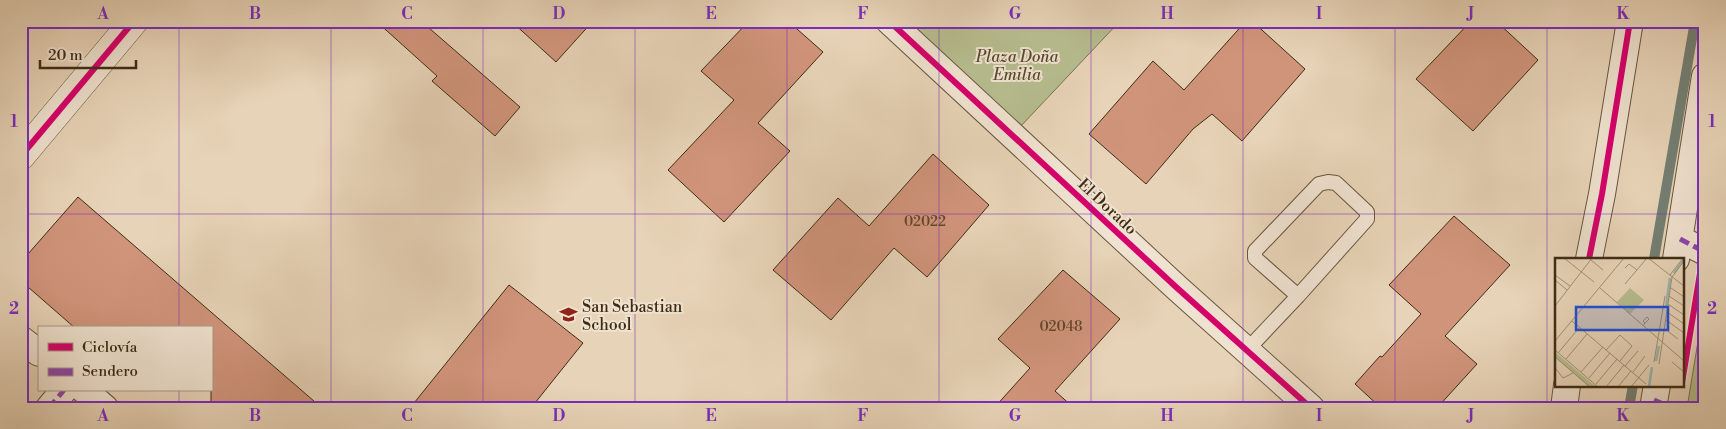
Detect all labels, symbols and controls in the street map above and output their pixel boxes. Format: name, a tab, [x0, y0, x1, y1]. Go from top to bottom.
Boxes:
text: A	[96, 4, 109, 24]
text: B	[249, 4, 261, 24]
text: C	[401, 4, 413, 24]
text: D	[553, 4, 566, 24]
text: E	[705, 4, 717, 24]
text: F	[857, 4, 869, 24]
text: G	[1009, 4, 1022, 24]
text: H	[1160, 4, 1174, 24]
text: I	[1316, 4, 1322, 24]
text: J	[1466, 4, 1474, 24]
text: K	[1617, 4, 1631, 24]
scale bar	[40, 38, 136, 70]
text: 20 m	[48, 46, 83, 65]
park label: Plaza Doña Emilia	[975, 47, 1058, 85]
text: 1	[10, 112, 18, 132]
text: 1	[1708, 112, 1716, 132]
street label: El Dorado	[1074, 174, 1141, 239]
house number: 02022	[904, 213, 946, 231]
inset map	[1555, 258, 1684, 386]
place label: San Sebastian School	[582, 297, 683, 335]
text: 2	[9, 299, 19, 319]
text: 2	[1707, 299, 1717, 319]
school or university icon: San Sebastian School	[558, 305, 578, 325]
house number: 02048	[1039, 318, 1083, 336]
legend	[38, 326, 212, 392]
text: Ciclovía	[82, 338, 138, 357]
text: Sendero	[82, 362, 138, 381]
text: A	[96, 406, 109, 426]
text: B	[249, 406, 261, 426]
text: C	[401, 406, 413, 426]
text: D	[553, 406, 566, 426]
text: E	[705, 406, 717, 426]
text: F	[857, 406, 869, 426]
text: G	[1009, 406, 1022, 426]
text: H	[1160, 406, 1174, 426]
text: I	[1316, 406, 1322, 426]
text: J	[1466, 406, 1474, 426]
text: K	[1617, 406, 1631, 426]

